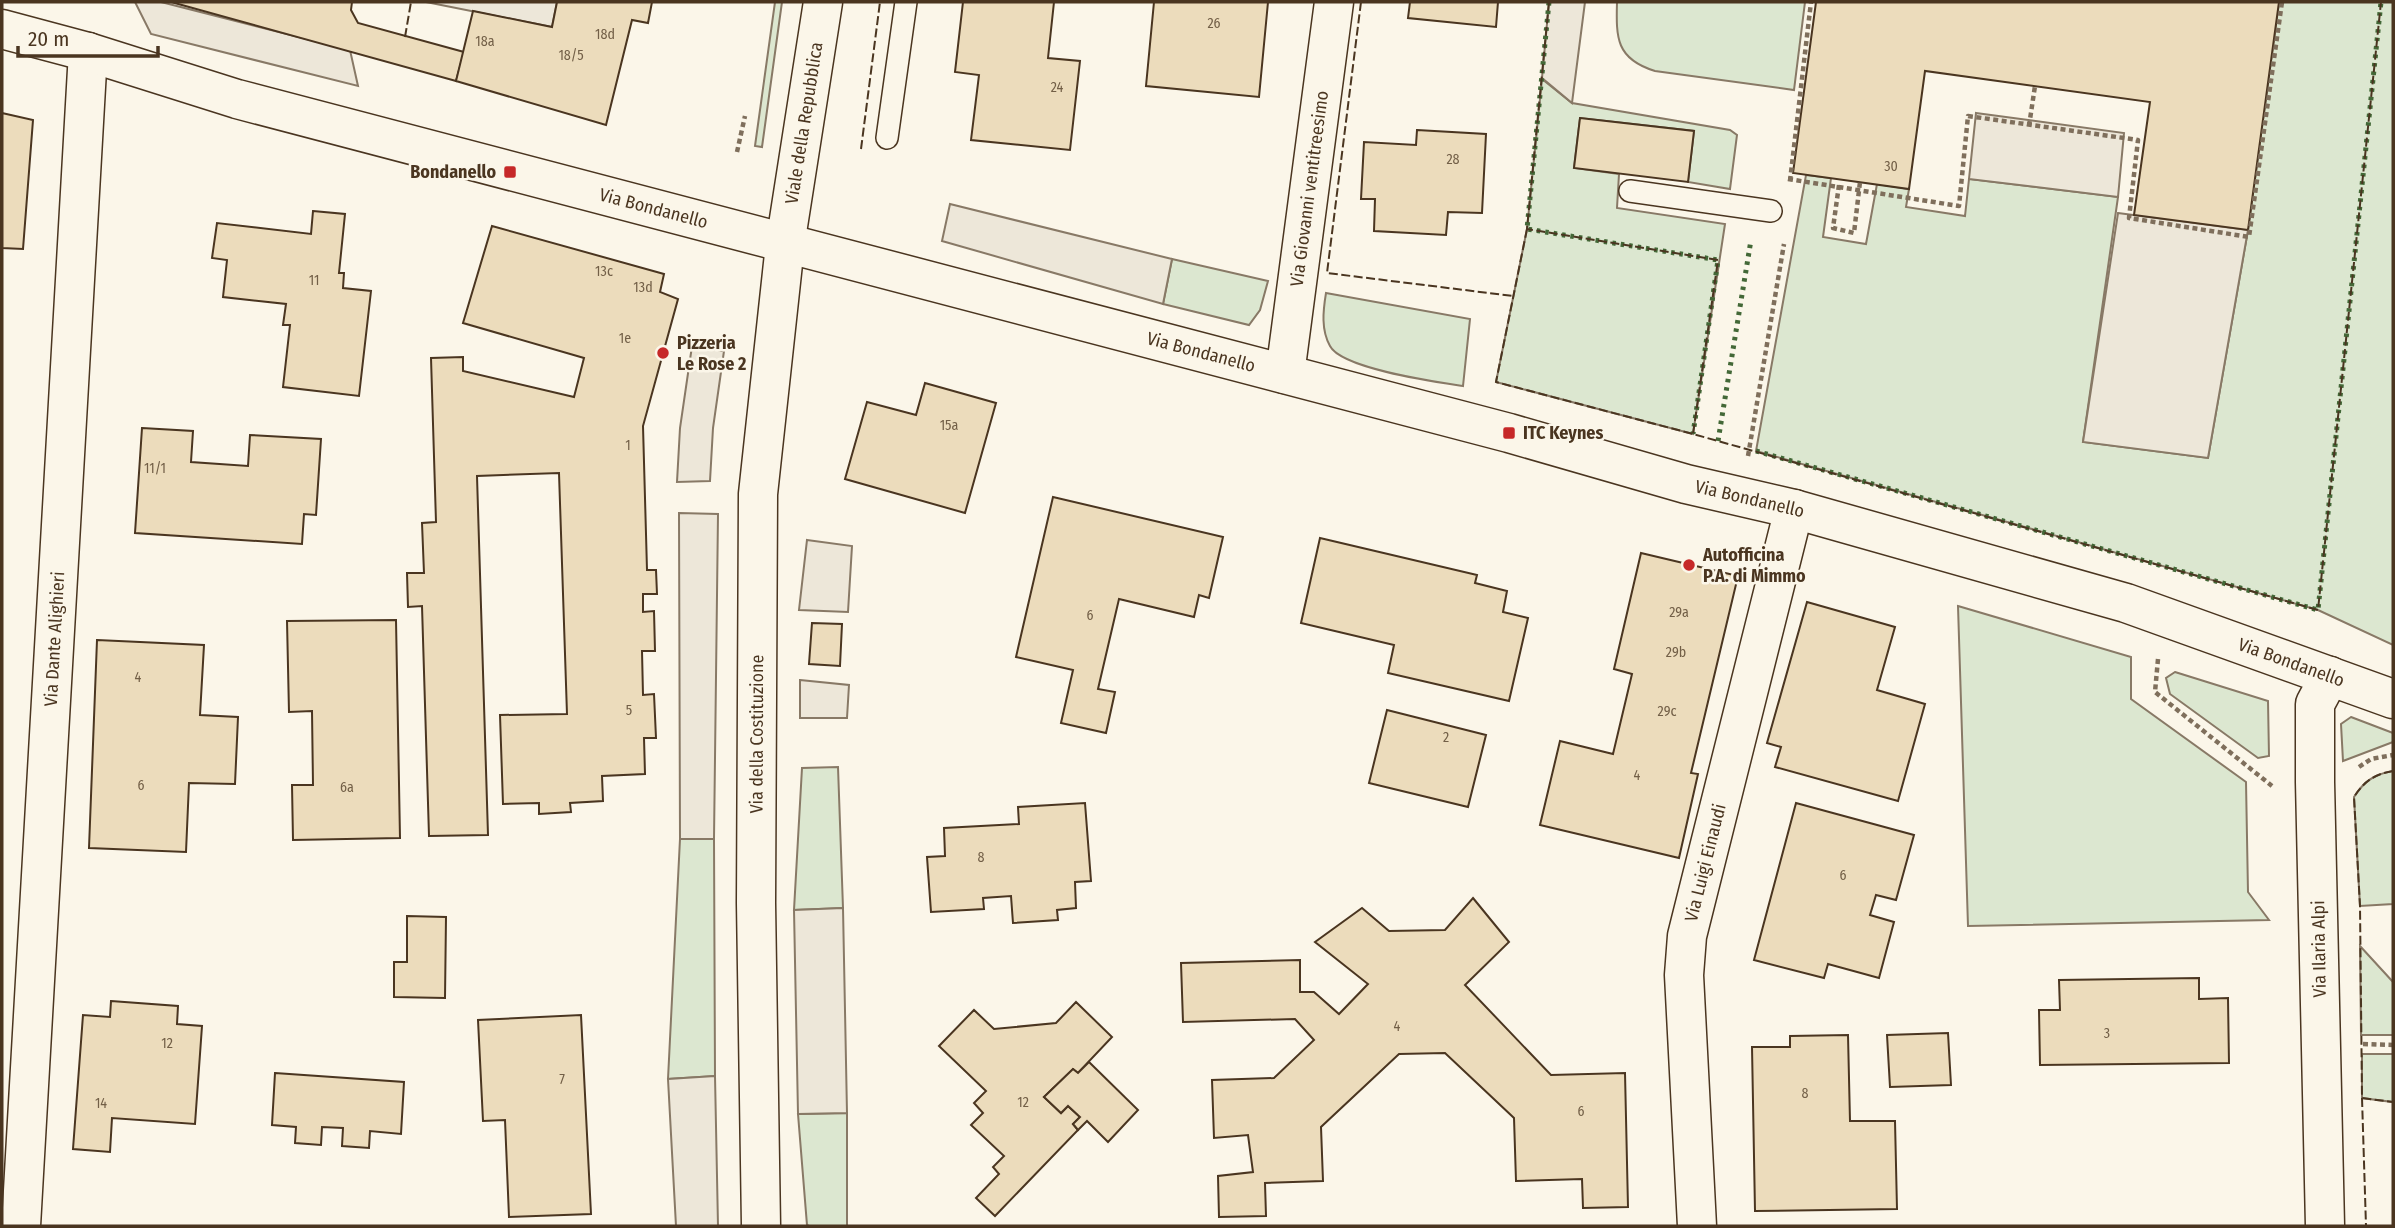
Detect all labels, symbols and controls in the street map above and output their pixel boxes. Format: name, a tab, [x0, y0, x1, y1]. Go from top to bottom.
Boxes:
scale bar	[18, 14, 158, 58]
house number: 26	[1207, 15, 1221, 32]
text: 20 m	[28, 26, 69, 52]
house number: 18d	[595, 26, 615, 43]
house number: 18a	[475, 33, 495, 50]
street label: Viale della Repubblica	[781, 40, 828, 205]
house number: 18/5	[558, 47, 584, 64]
house number: 24	[1051, 79, 1064, 96]
street label: Via Giovanni ventitreesimo	[1286, 89, 1333, 288]
house number: 28	[1446, 151, 1460, 168]
house number: 30	[1884, 158, 1898, 175]
place label: Bondanello	[410, 161, 496, 183]
marker: Bondanello	[502, 164, 518, 180]
street label: Via Bondanello	[597, 184, 710, 233]
house number: 13c	[595, 263, 613, 280]
house number: 11	[309, 272, 319, 289]
house number: 13d	[633, 279, 653, 296]
street label: Via Bondanello	[1144, 327, 1258, 377]
house number: 1e	[619, 330, 631, 347]
place label: Pizzeria Le Rose 2	[677, 332, 746, 375]
marker: Pizzeria Le Rose 2	[655, 345, 671, 361]
house number: 15a	[940, 417, 959, 434]
place label: ITC Keynes	[1523, 422, 1603, 444]
marker: ITC Keynes	[1501, 425, 1517, 441]
house number: 1	[625, 437, 631, 454]
house number: 11/1	[144, 460, 166, 477]
street label: Via Bondanello	[1693, 475, 1807, 522]
place label: Autofficina P.A. di Mimmo	[1702, 544, 1806, 587]
marker: Autofficina P.A. di Mimmo	[1681, 557, 1697, 573]
street label: Via Dante Alighieri	[40, 571, 69, 707]
house number: 29a	[1669, 604, 1689, 621]
house number: 6	[1087, 607, 1094, 624]
street label: Via Bondanello	[2235, 633, 2347, 692]
house number: 29b	[1666, 644, 1686, 661]
street label: Via della Costituzione	[745, 654, 768, 814]
house number: 4	[135, 669, 142, 686]
house number: 5	[626, 702, 632, 719]
house number: 29c	[1658, 703, 1676, 720]
house number: 2	[1443, 729, 1449, 746]
house number: 4	[1634, 767, 1641, 784]
house number: 6	[138, 777, 145, 794]
house number: 6a	[340, 779, 354, 796]
street label: Via Luigi Einaudi	[1680, 802, 1731, 924]
house number: 8	[978, 849, 985, 866]
house number: 6	[1840, 867, 1847, 884]
street label: Via Ilaria Alpi	[2307, 900, 2331, 998]
house number: 4	[1394, 1018, 1401, 1035]
house number: 3	[2104, 1025, 2110, 1042]
house number: 12	[161, 1035, 173, 1052]
house number: 7	[559, 1071, 565, 1088]
house number: 8	[1802, 1085, 1809, 1102]
house number: 12	[1017, 1094, 1029, 1111]
house number: 14	[95, 1095, 107, 1112]
house number: 6	[1578, 1103, 1585, 1120]

